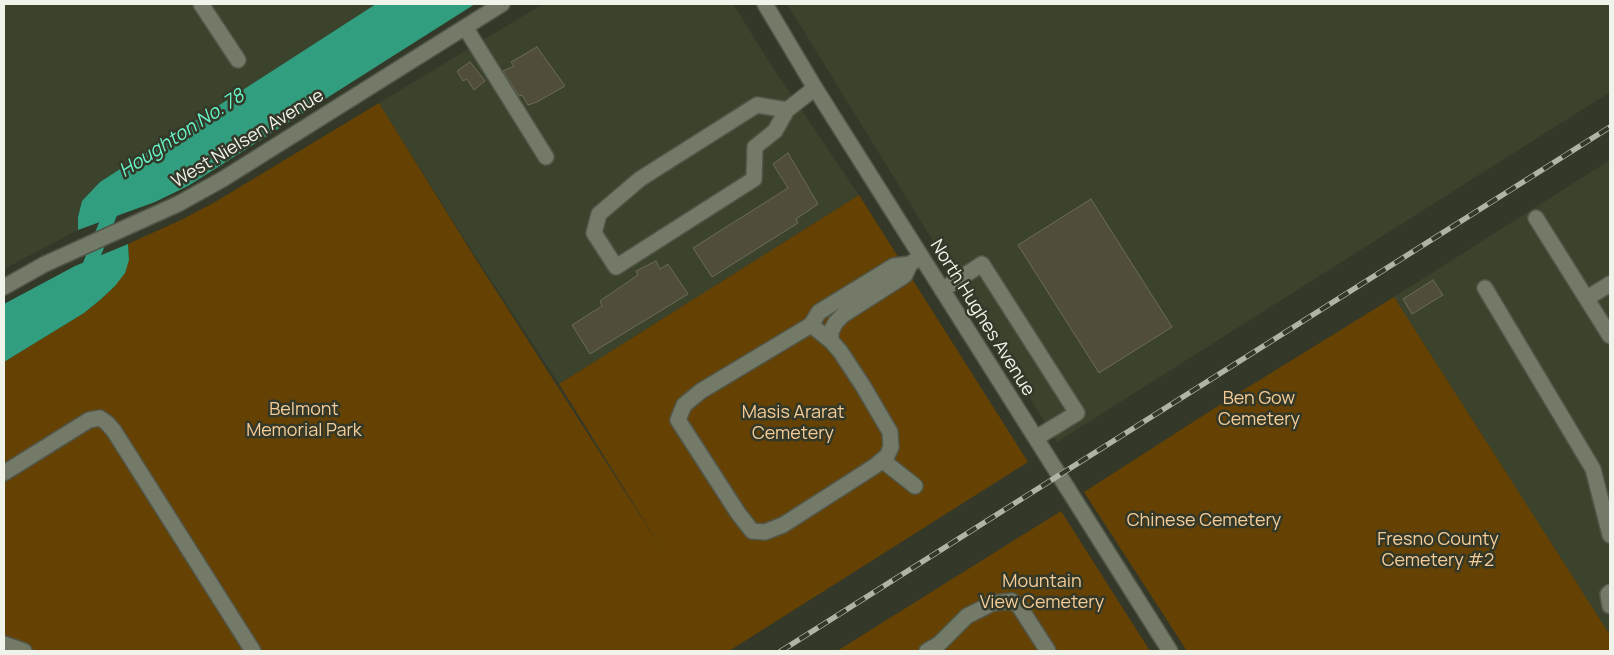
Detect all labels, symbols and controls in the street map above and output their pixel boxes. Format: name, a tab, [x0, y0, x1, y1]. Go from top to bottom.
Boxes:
water label: Houghton No. 78	[115, 85, 249, 183]
street label: West Nielsen Avenue	[168, 85, 328, 193]
street label: North Hughes Avenue	[925, 236, 1039, 400]
park label: Ben Gow Cemetery	[1218, 388, 1300, 430]
park label: Belmont Memorial Park	[246, 399, 362, 442]
park label: Masis Ararat Cemetery	[742, 402, 844, 444]
park label: Chinese Cemetery	[1127, 510, 1281, 532]
park label: Fresno County Cemetery #2	[1377, 529, 1499, 572]
park label: Mountain View Cemetery	[980, 571, 1104, 614]

